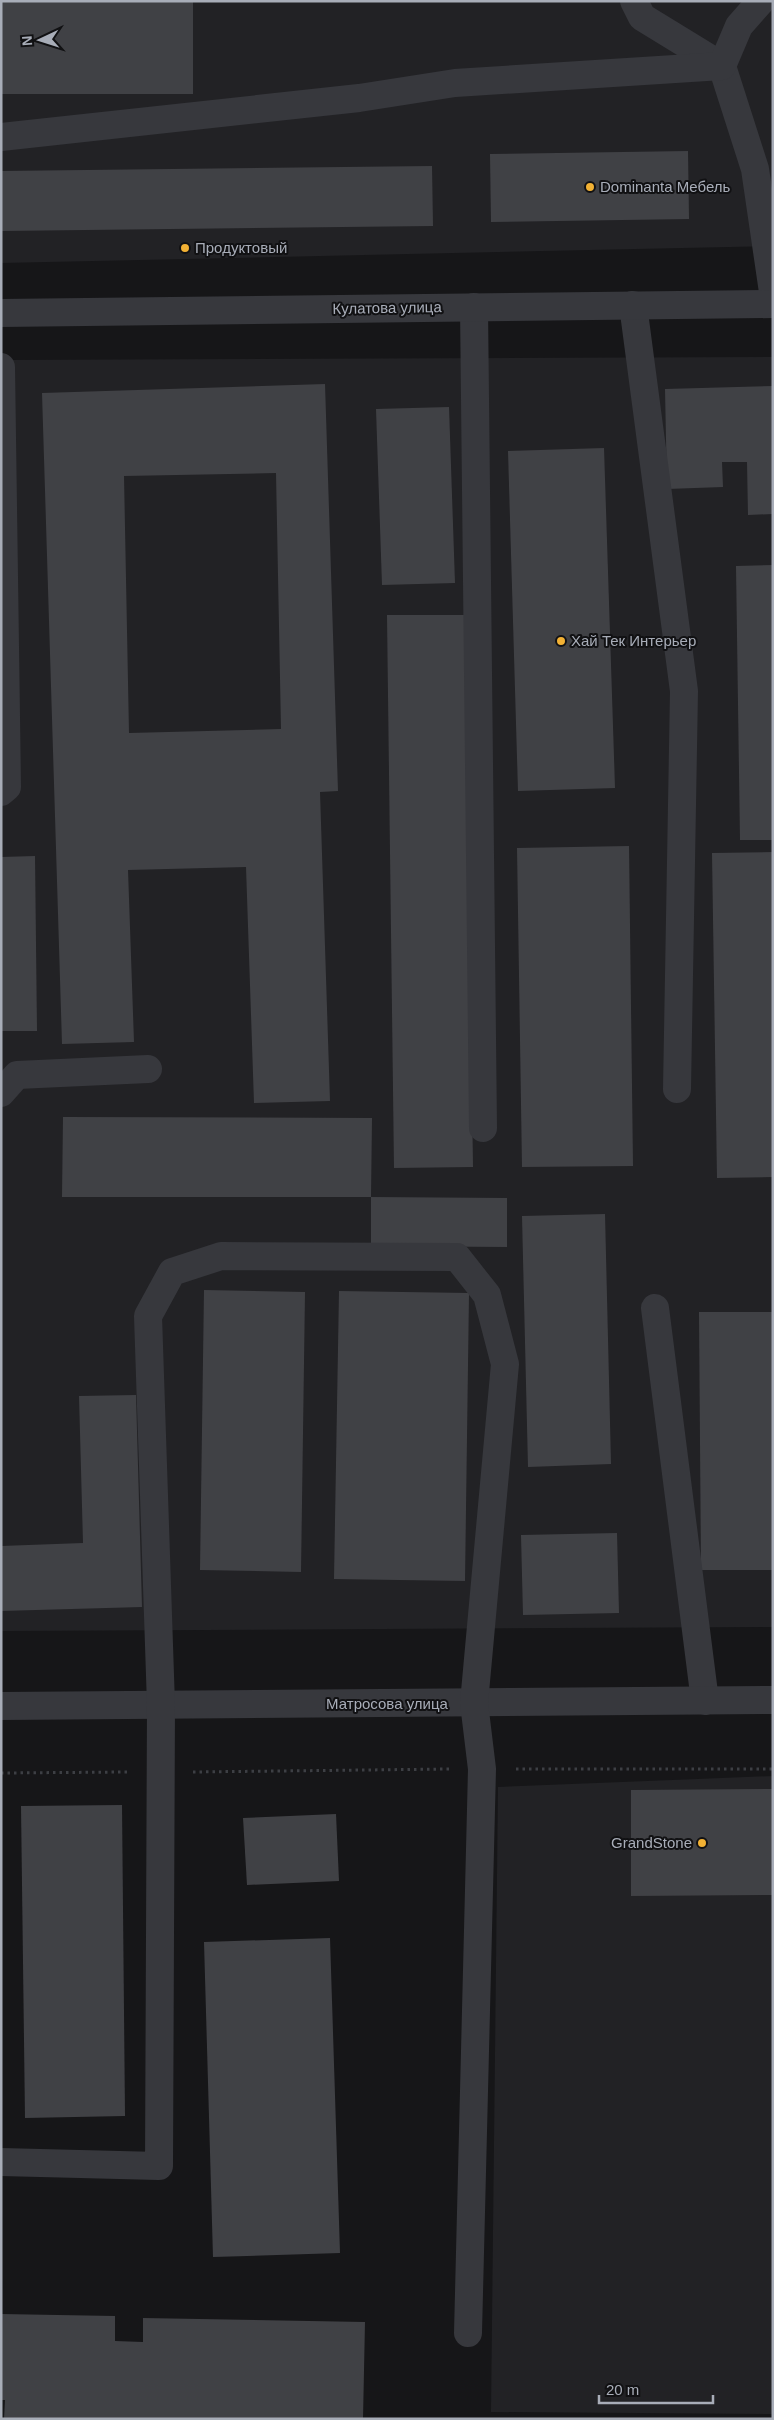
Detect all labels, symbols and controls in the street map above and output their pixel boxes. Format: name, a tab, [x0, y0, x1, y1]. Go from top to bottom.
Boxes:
north arrow	[15, 15, 65, 65]
text: N	[19, 35, 35, 47]
place label: Dominanta Мебель	[600, 178, 731, 195]
marker: Dominanta Мебель	[584, 181, 596, 193]
place label: Продуктовый	[195, 239, 287, 256]
marker: Продуктовый	[179, 242, 191, 254]
street label: Кулатова улица	[332, 298, 442, 317]
place label: Хай Тек Интерьер	[571, 632, 696, 649]
marker: Хай Тек Интерьер	[555, 635, 567, 647]
street label: Матросова улица	[326, 1695, 449, 1712]
place label: GrandStone	[611, 1834, 692, 1851]
marker: GrandStone	[696, 1837, 708, 1849]
scale bar	[599, 2372, 713, 2404]
text: 20 m	[606, 2381, 639, 2398]

